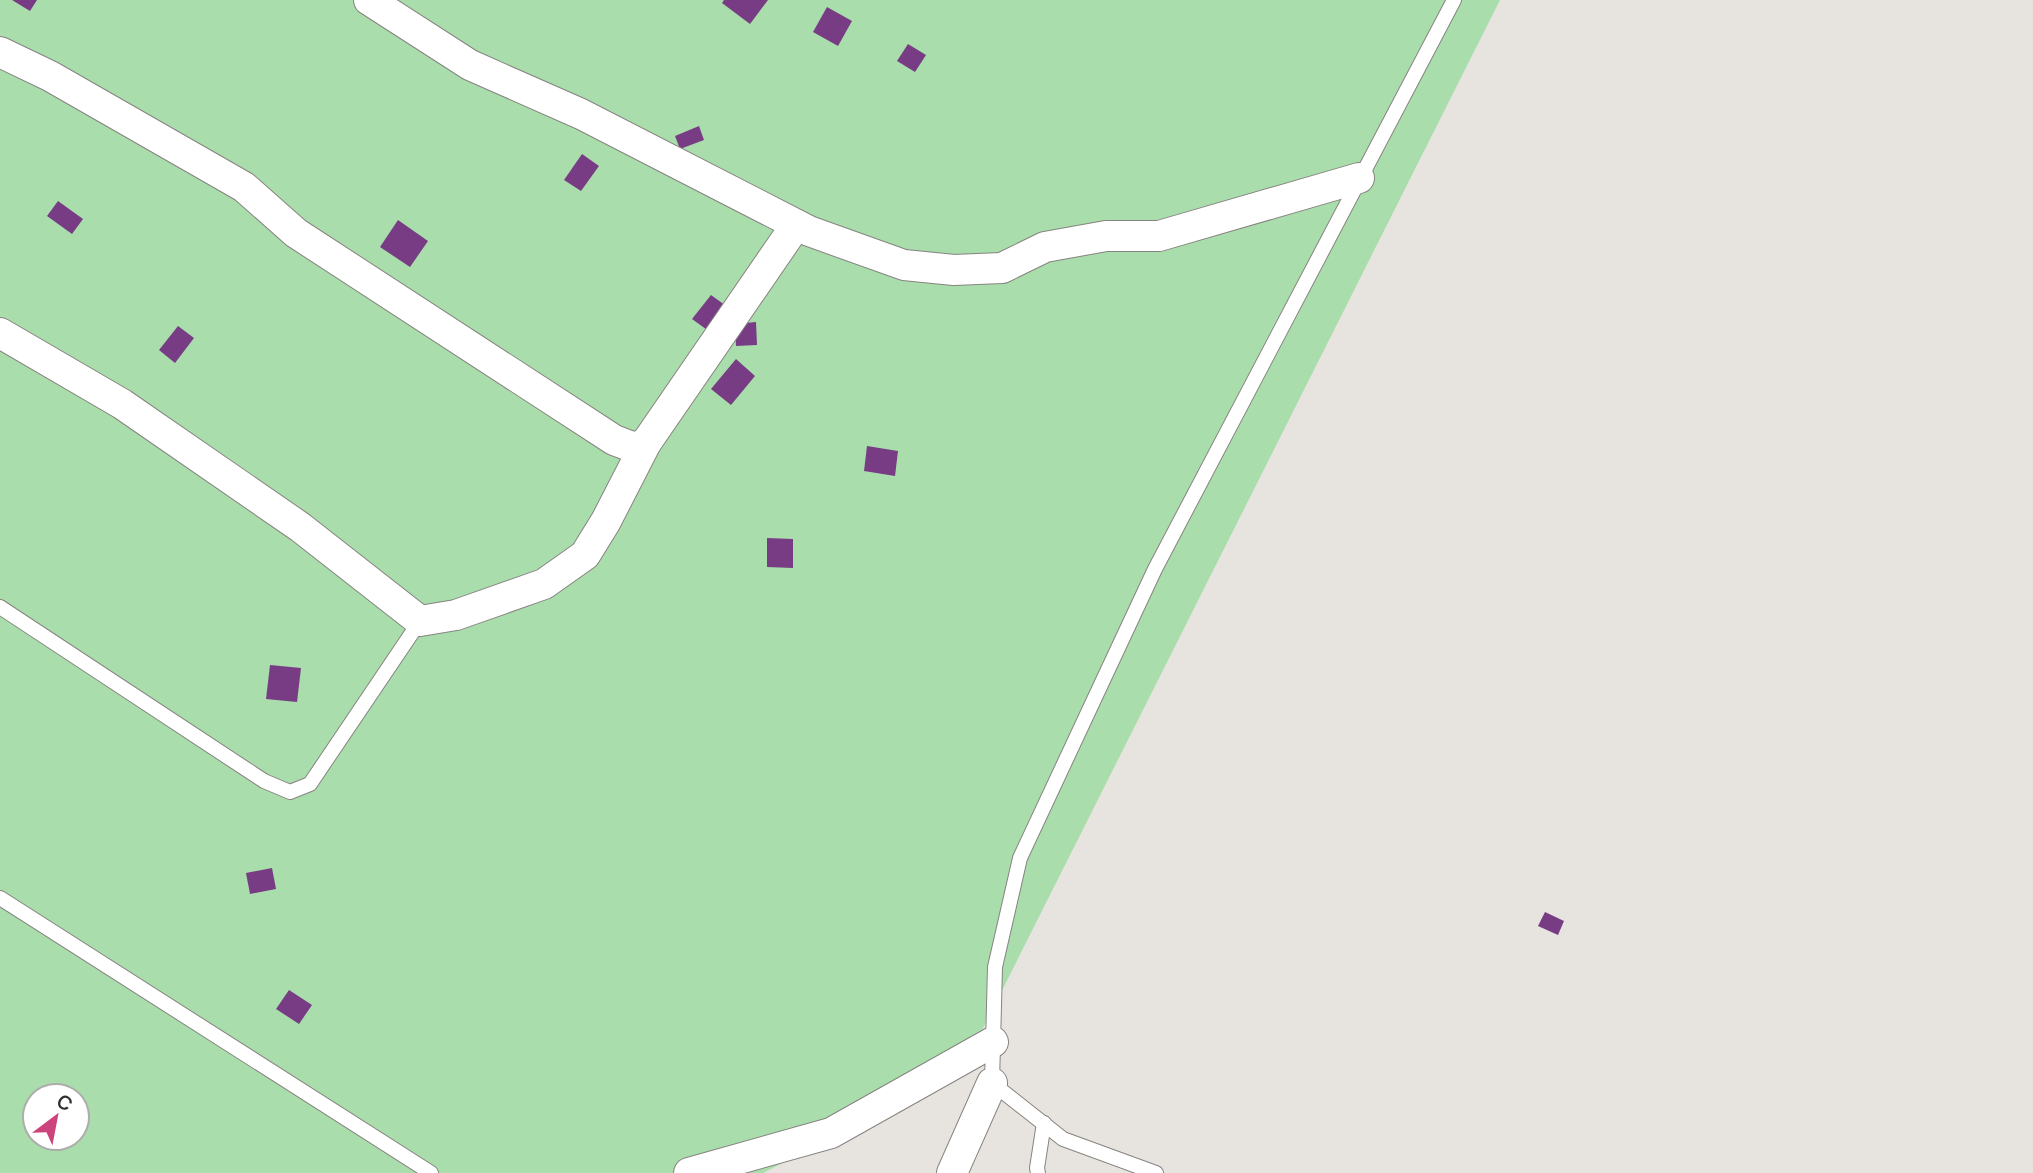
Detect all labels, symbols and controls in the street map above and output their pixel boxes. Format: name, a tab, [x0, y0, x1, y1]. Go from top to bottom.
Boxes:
north arrow	[21, 1082, 91, 1152]
text: С	[52, 1088, 78, 1117]

